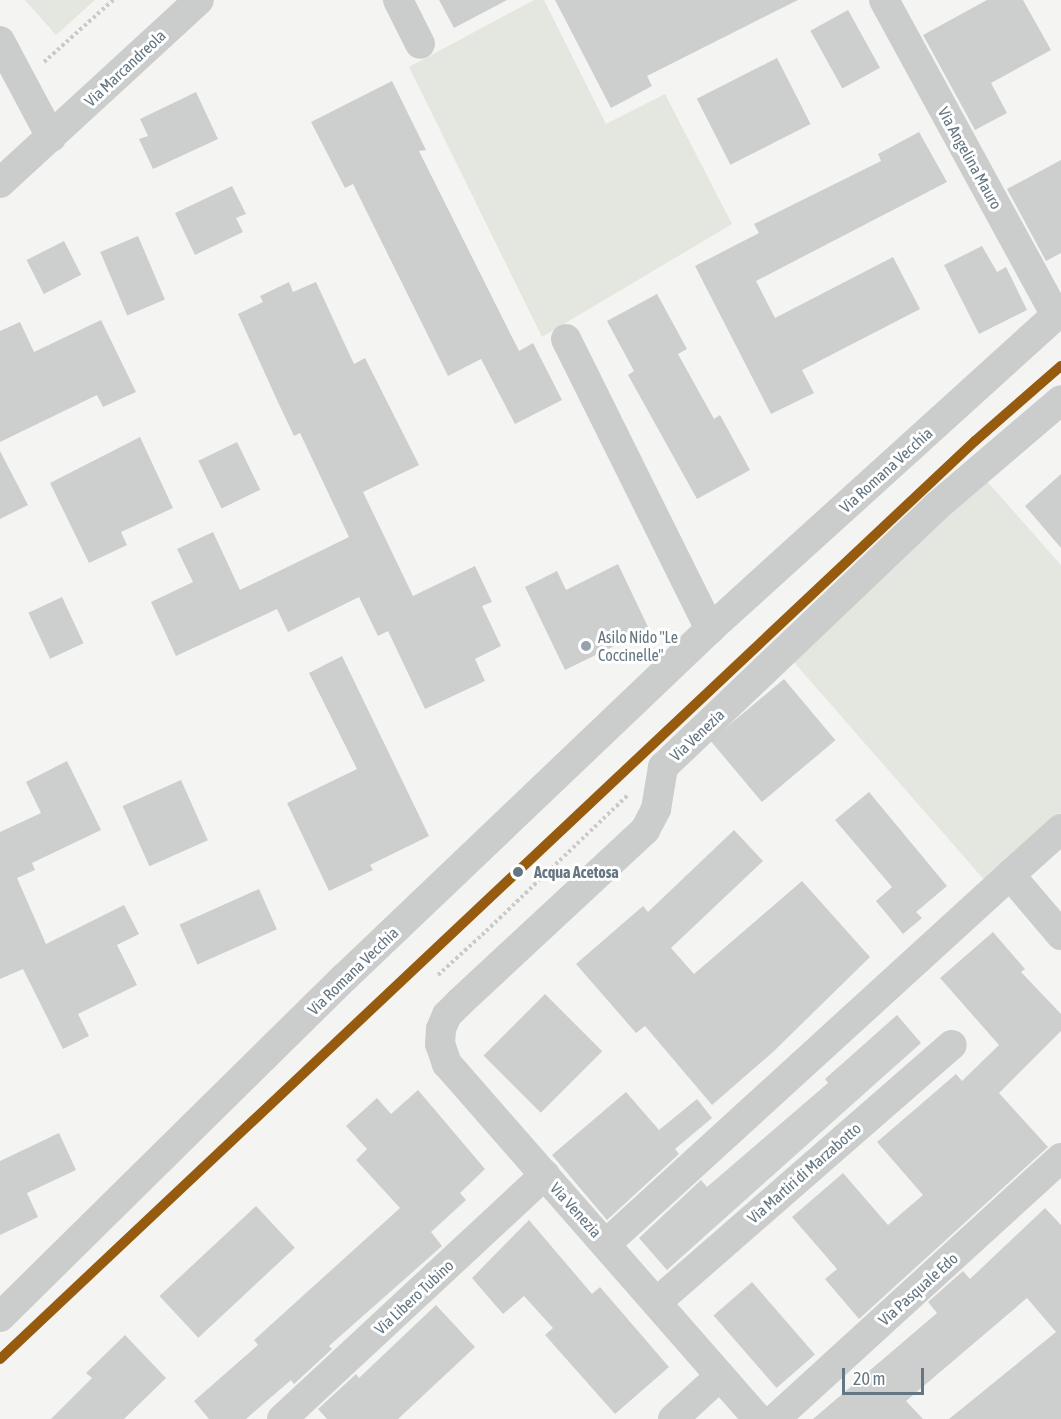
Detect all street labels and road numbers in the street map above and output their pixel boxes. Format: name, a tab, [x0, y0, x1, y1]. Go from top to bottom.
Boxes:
street label: Via Marcandreola	[80, 26, 170, 110]
street label: Via Angelina Mauro	[934, 103, 1006, 213]
street label: Via Romana Vecchia	[836, 423, 936, 517]
street label: Via Venezia	[666, 705, 728, 765]
street label: Via Romana Vecchia	[304, 923, 402, 1019]
street label: Via Martiri di Marzabotto	[743, 1119, 865, 1227]
street label: Via Venezia	[546, 1178, 606, 1242]
street label: Via Pasquale Edo	[874, 1248, 962, 1330]
street label: Via Libero Tubino	[371, 1256, 457, 1338]

